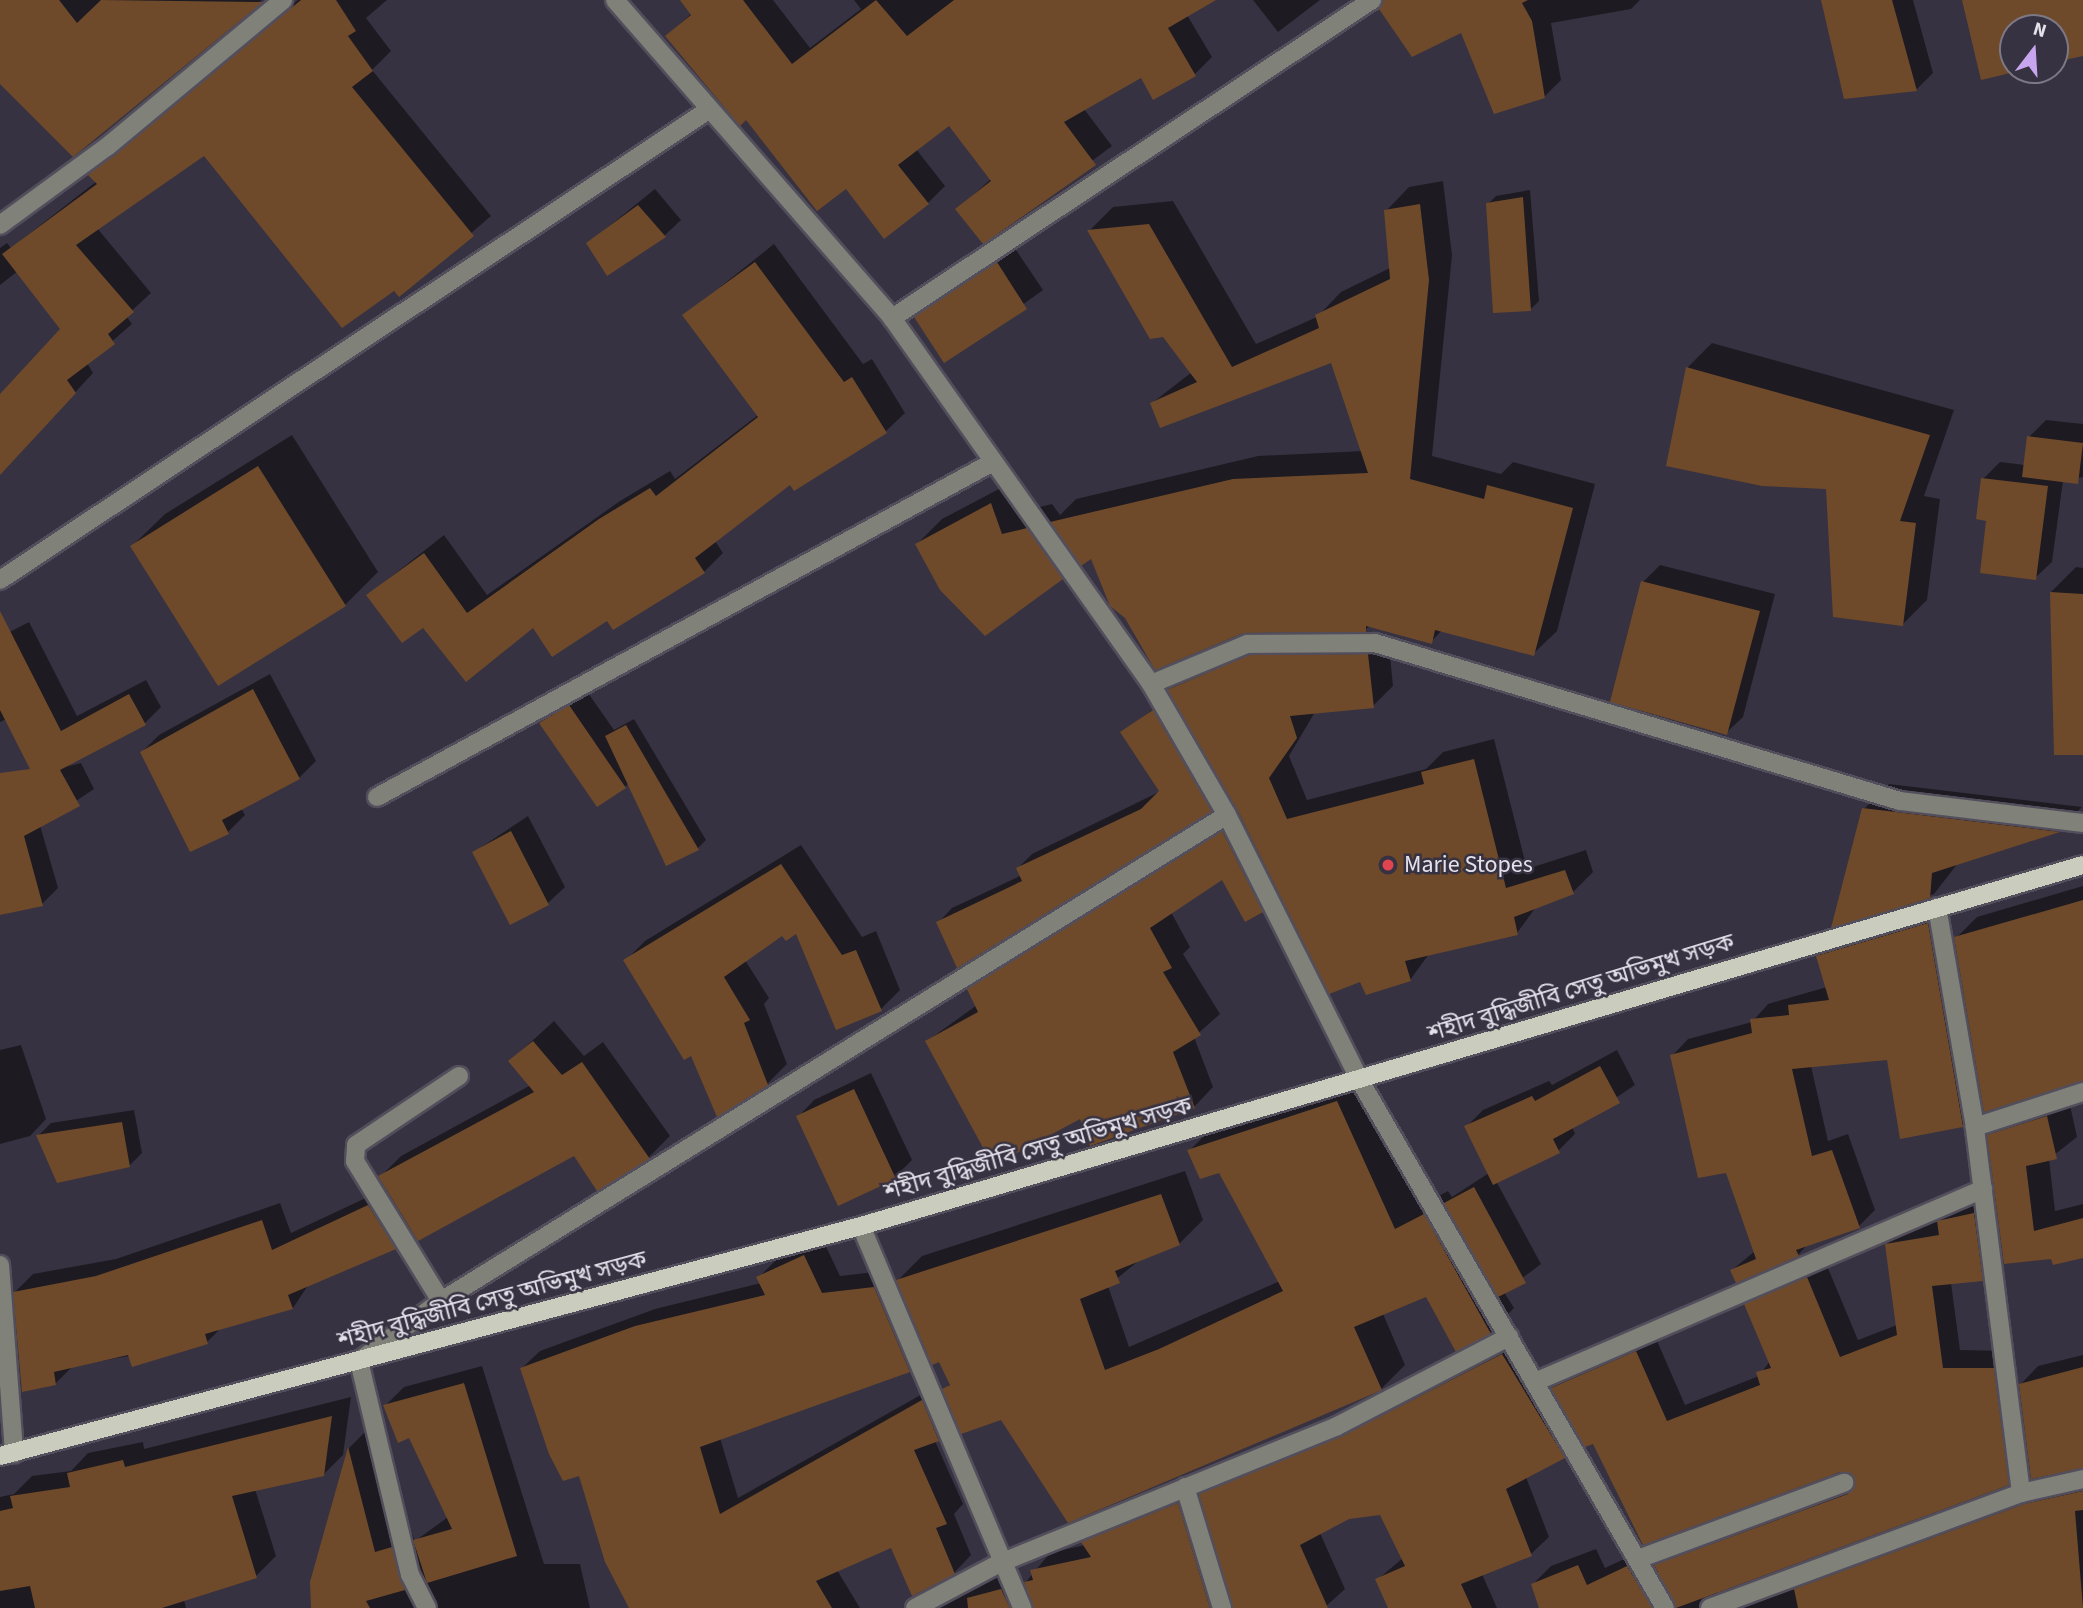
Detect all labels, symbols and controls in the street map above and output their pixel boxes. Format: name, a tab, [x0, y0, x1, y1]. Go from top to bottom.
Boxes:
north arrow	[1999, 14, 2069, 84]
text: N	[2030, 16, 2050, 45]
place label: Marie Stopes	[1404, 851, 1533, 879]
marker: Marie Stopes	[1378, 855, 1398, 875]
street label: শহীদ বুদ্ধিজীবি সেতু অভিমুখ সড়ক	[1424, 928, 1738, 1048]
street label: শহীদ বুদ্ধিজীবি সেতু অভিমুখ সড়ক	[881, 1091, 1195, 1207]
street label: শহীদ বুদ্ধিজীবি সেতু অভিমুখ সড়ক	[334, 1245, 650, 1355]

